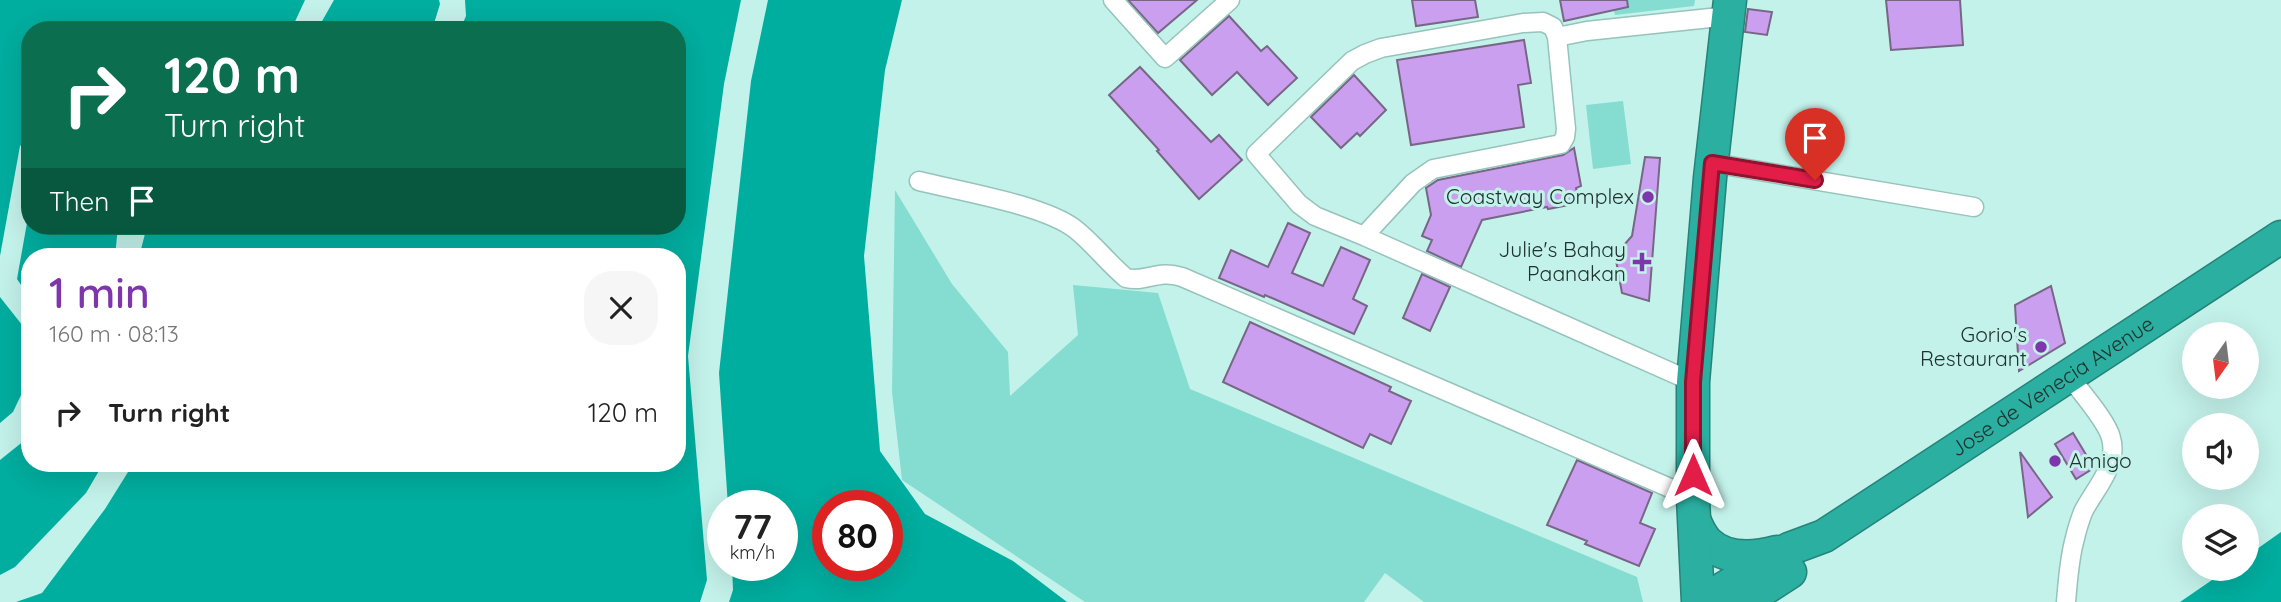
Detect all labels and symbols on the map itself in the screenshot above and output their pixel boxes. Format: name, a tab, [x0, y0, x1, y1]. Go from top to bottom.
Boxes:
pin	[1785, 108, 1845, 180]
place label: Coastway Complex	[1446, 183, 1634, 209]
marker: Coastway Complex	[1640, 189, 1656, 205]
place label: Julie's Bahay Paanakan	[1498, 236, 1626, 286]
marker: Julie's Bahay Paanakan	[1632, 252, 1652, 272]
street label: Jose de Venecia Avenue	[1945, 310, 2158, 462]
place label: Gorio's Restaurant	[1920, 321, 2027, 371]
north arrow	[2182, 322, 2259, 399]
marker: Gorio's Restaurant	[2033, 339, 2049, 355]
position arrow	[1656, 438, 1730, 512]
place label: Amigo	[2069, 447, 2132, 473]
marker: Amigo	[2047, 453, 2063, 469]
speed limit sign: 80	[812, 490, 903, 581]

